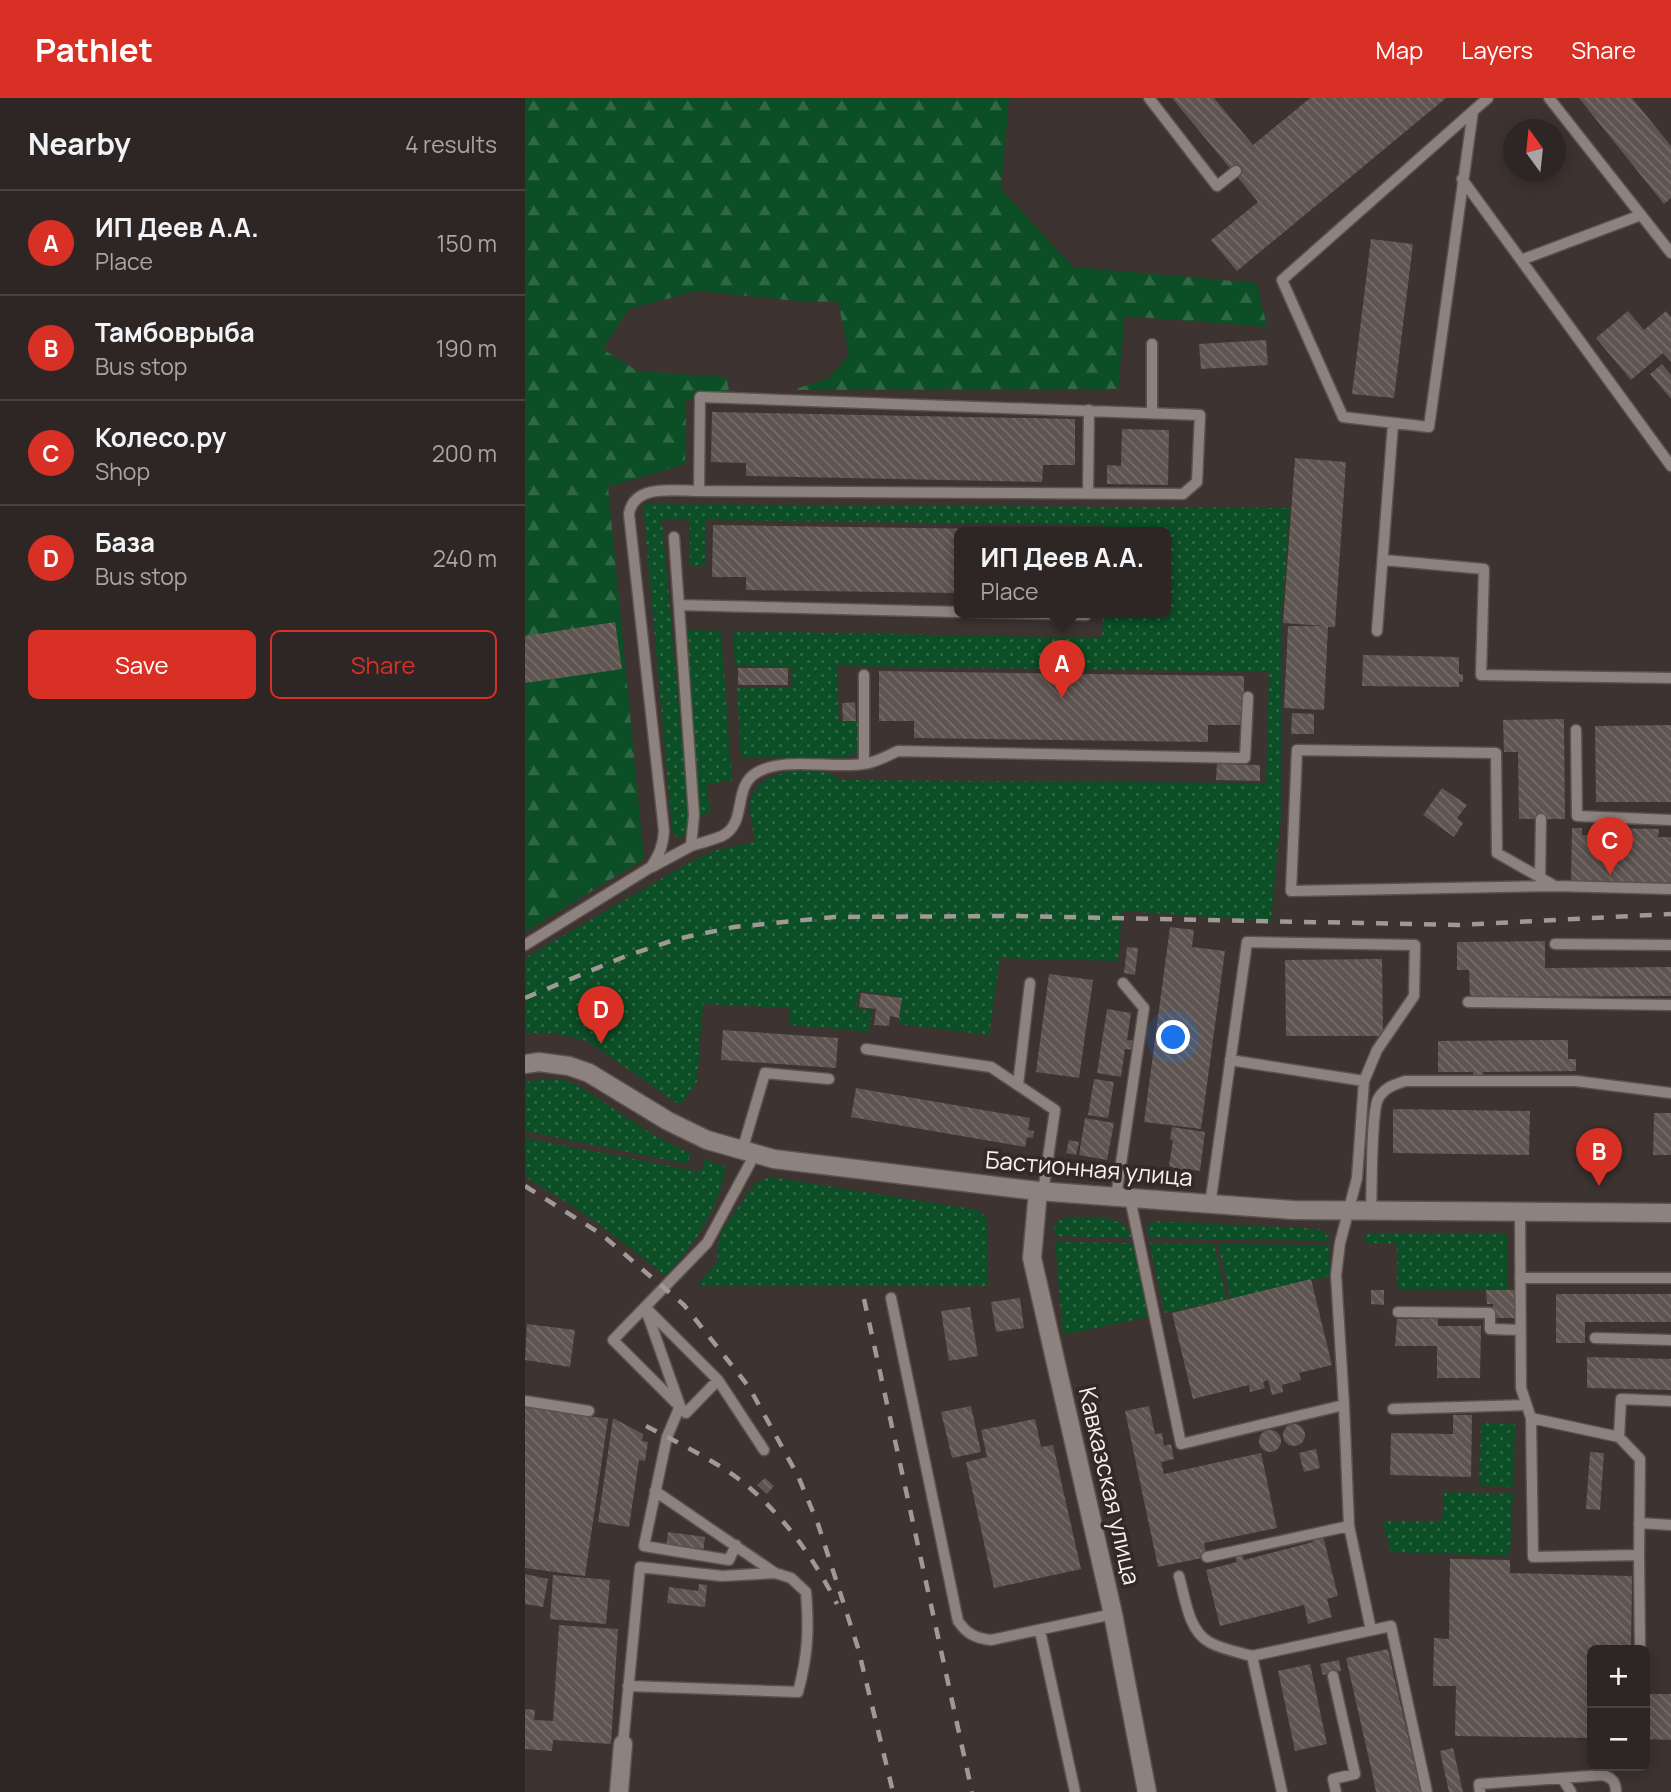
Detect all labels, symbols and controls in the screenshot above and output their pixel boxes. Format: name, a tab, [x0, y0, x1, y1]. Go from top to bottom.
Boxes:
text: Pathlet	[35, 27, 153, 72]
text: Map	[1376, 33, 1423, 66]
text: Layers	[1461, 33, 1533, 66]
text: Share	[1571, 33, 1636, 66]
north arrow	[1503, 119, 1566, 182]
text: Nearby	[28, 123, 131, 164]
text: 4 results	[405, 128, 497, 160]
text: ИП Деев А.А.	[95, 209, 259, 245]
text: A	[43, 227, 59, 259]
text: 150 m	[437, 227, 497, 259]
text: Place	[95, 245, 153, 277]
text: Тамбоврыба	[95, 314, 255, 350]
text: B	[44, 332, 58, 364]
text: 190 m	[436, 332, 497, 364]
text: Bus stop	[95, 350, 187, 382]
text: Колесо.ру	[95, 419, 226, 455]
text: C	[43, 437, 60, 469]
text: 200 m	[432, 437, 497, 469]
text: Shop	[95, 455, 150, 487]
text: База	[95, 524, 155, 560]
popup	[954, 527, 1171, 618]
text: ИП Деев А.А.	[981, 539, 1144, 575]
text: D	[43, 542, 59, 574]
text: 240 m	[433, 542, 497, 574]
text: Bus stop	[95, 560, 187, 592]
text: Place	[981, 575, 1038, 607]
button: Save	[28, 630, 256, 699]
button: Share	[270, 630, 497, 699]
pin: A	[1039, 640, 1085, 698]
pin: C	[1587, 817, 1633, 875]
pin: D	[578, 986, 624, 1044]
your location	[1156, 1020, 1190, 1054]
pin: B	[1576, 1128, 1622, 1186]
street label: Бастионная улица	[984, 1142, 1194, 1193]
street label: Кавказская улица	[1072, 1383, 1149, 1588]
map controls	[1587, 1645, 1650, 1771]
button: +	[1587, 1645, 1650, 1708]
button: −	[1587, 1708, 1650, 1771]

